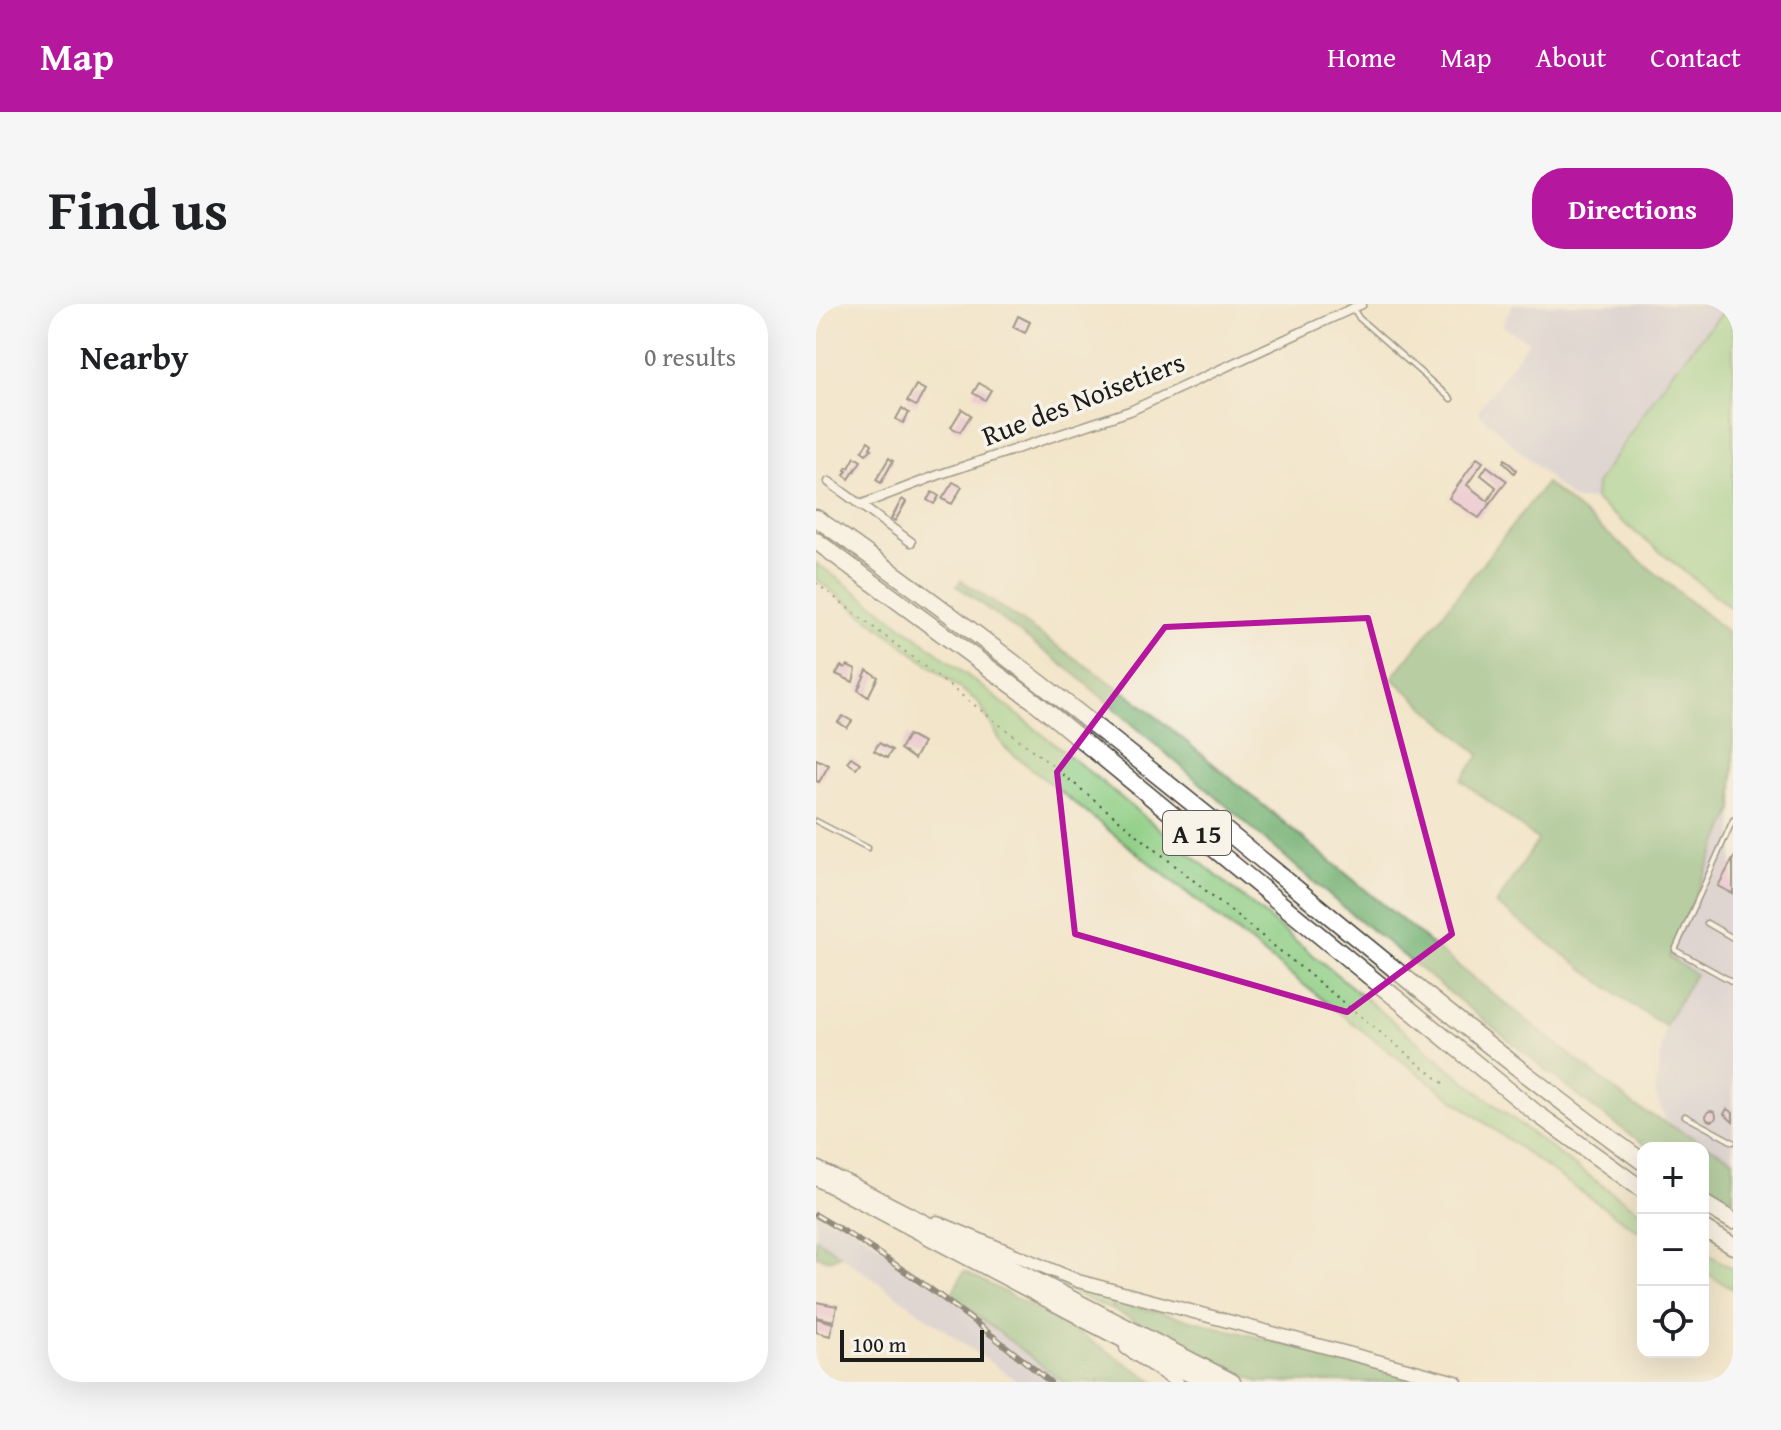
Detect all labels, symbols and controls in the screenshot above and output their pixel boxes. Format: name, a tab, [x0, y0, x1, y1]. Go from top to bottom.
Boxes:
text: Map	[40, 28, 114, 84]
text: Home	[1327, 36, 1396, 77]
text: Map	[1440, 36, 1492, 77]
text: About	[1536, 36, 1606, 77]
text: Contact	[1650, 36, 1741, 77]
text: Find us	[48, 167, 228, 250]
button: Directions	[1532, 168, 1733, 249]
text: Nearby	[80, 332, 189, 381]
text: 0 results	[644, 337, 736, 376]
street label: Rue des Noisetiers	[976, 340, 1190, 456]
road number: A 15	[1163, 811, 1231, 855]
map controls	[1637, 1142, 1709, 1358]
button: +	[1637, 1142, 1709, 1214]
button: −	[1637, 1214, 1709, 1286]
button: locate	[1637, 1286, 1709, 1358]
scale bar	[840, 1326, 984, 1362]
text: 100 m	[852, 1328, 907, 1360]

